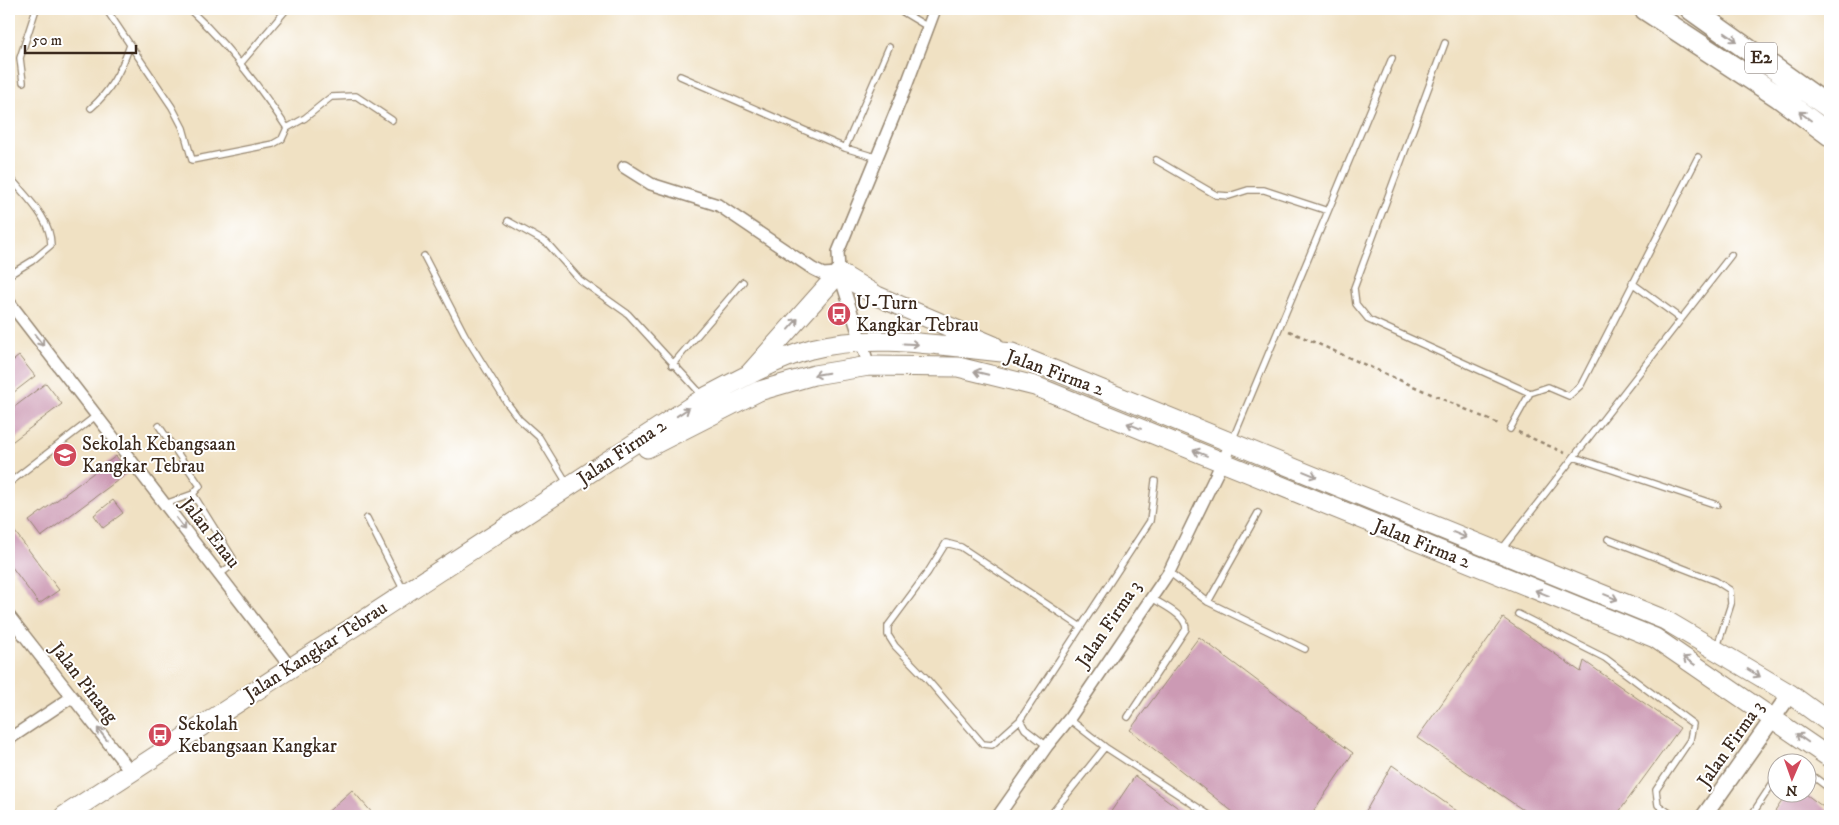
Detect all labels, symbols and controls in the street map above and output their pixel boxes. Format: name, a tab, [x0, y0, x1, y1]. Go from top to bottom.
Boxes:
scale bar	[25, 22, 136, 54]
text: 50 m	[32, 31, 62, 50]
one-way arrow	[1723, 32, 1737, 42]
road number: E2	[1745, 42, 1777, 74]
one-way arrow	[1799, 110, 1812, 121]
place label: U-Turn Kangkar Tebrau	[856, 292, 979, 337]
bus stop icon: U-Turn Kangkar Tebrau	[826, 301, 852, 327]
one-way arrow	[787, 317, 799, 330]
one-way arrow	[33, 333, 44, 346]
one-way arrow	[903, 339, 919, 348]
street label: Jalan Firma 2	[1001, 344, 1108, 402]
one-way arrow	[973, 368, 989, 377]
one-way arrow	[814, 370, 830, 380]
one-way arrow	[676, 406, 690, 417]
street label: Jalan Firma 2	[571, 413, 671, 491]
one-way arrow	[1127, 421, 1142, 430]
place label: Sekolah Kebangsaan Kangkar Tebrau	[82, 433, 236, 478]
school or university icon: Sekolah Kebangsaan Kangkar Tebrau	[52, 442, 78, 468]
one-way arrow	[1193, 448, 1208, 457]
one-way arrow	[1302, 469, 1317, 479]
street label: Jalan Enau	[174, 491, 245, 573]
street label: Jalan Firma 2	[1368, 513, 1474, 574]
one-way arrow	[175, 517, 186, 530]
one-way arrow	[1452, 531, 1467, 541]
street label: Jalan Firma 3	[1070, 576, 1147, 674]
one-way arrow	[1535, 587, 1550, 596]
one-way arrow	[1603, 594, 1618, 603]
street label: Jalan Kangkar Tebrau	[239, 596, 392, 707]
street label: Jalan Pinang	[44, 636, 123, 729]
one-way arrow	[1682, 656, 1696, 666]
one-way arrow	[1747, 668, 1761, 678]
street label: Jalan Firma 3	[1692, 696, 1769, 793]
place label: Sekolah Kebangsaan Kangkar	[178, 713, 337, 758]
bus stop icon: Sekolah Kebangsaan Kangkar	[147, 722, 173, 748]
one-way arrow	[96, 728, 107, 741]
one-way arrow	[1795, 733, 1809, 743]
north arrow	[1766, 752, 1816, 802]
text: N	[1785, 781, 1798, 799]

